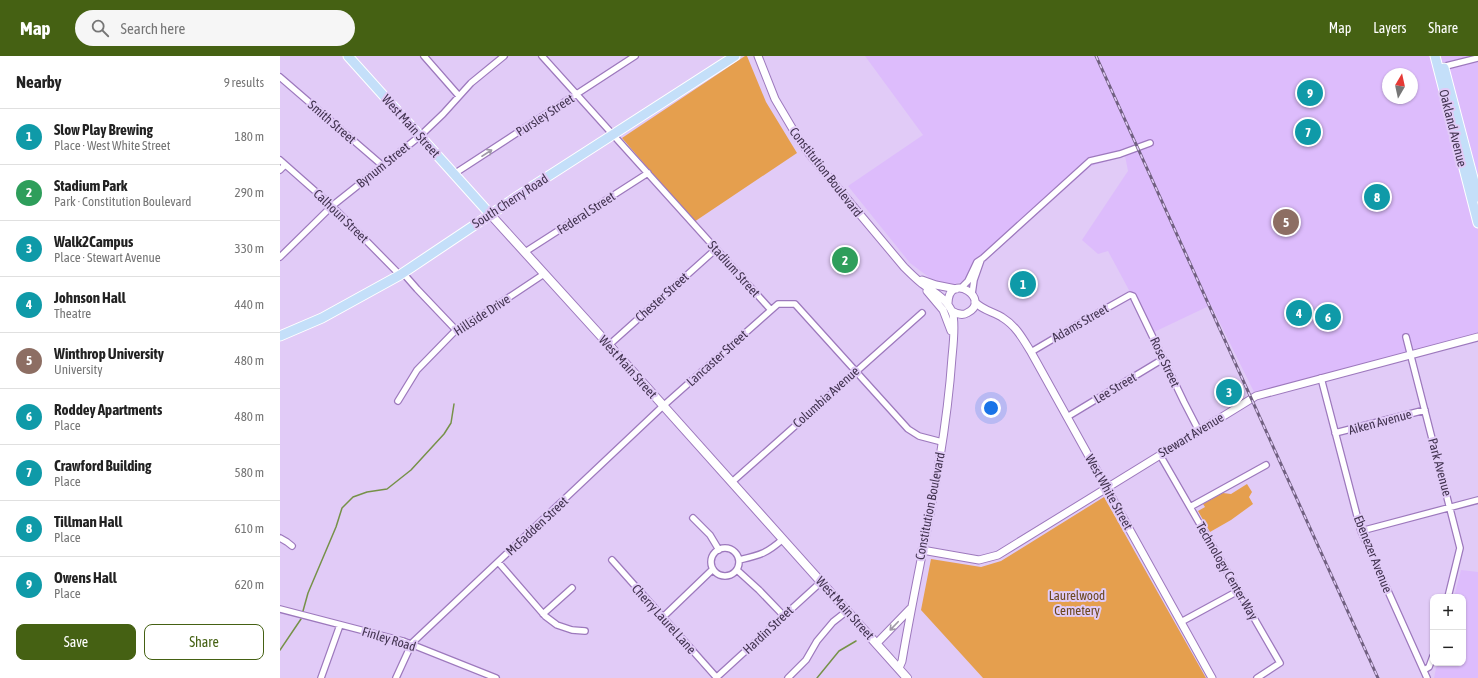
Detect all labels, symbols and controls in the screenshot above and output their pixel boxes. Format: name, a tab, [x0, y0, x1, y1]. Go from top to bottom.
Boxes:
search box	[75, 10, 355, 46]
text: Map	[20, 17, 51, 39]
icon: search	[89, 17, 111, 39]
text: Search here	[121, 20, 185, 37]
text: Map	[1329, 20, 1351, 36]
text: Layers	[1373, 20, 1406, 36]
text: Share	[1428, 20, 1458, 36]
north arrow	[1382, 68, 1418, 104]
text: Nearby	[16, 72, 62, 92]
text: 9 results	[224, 75, 264, 90]
pin: 9	[1297, 78, 1323, 108]
street label: Oakland Avenue	[1436, 88, 1470, 168]
street label: West Main Street	[379, 91, 443, 161]
street label: Pursley Street	[513, 91, 577, 139]
street label: Smith Street	[305, 97, 359, 147]
pin: 7	[1295, 117, 1321, 147]
text: Slow Play Brewing	[54, 121, 153, 138]
street label: Constitution Boulevard	[786, 124, 866, 220]
text: 1	[26, 129, 32, 144]
text: 180 m	[235, 129, 264, 144]
text: Place · West White Street	[54, 138, 171, 153]
street label: Bynum Street	[354, 139, 413, 191]
one-way arrow	[481, 148, 492, 157]
street label: South Cherry Road	[469, 171, 551, 231]
text: Stadium Park	[54, 177, 127, 194]
pin: 8	[1364, 182, 1390, 212]
text: 2	[26, 185, 32, 200]
text: 290 m	[235, 185, 264, 200]
street label: Calhoun Street	[310, 186, 372, 246]
street label: Federal Street	[554, 189, 618, 237]
text: Park · Constitution Boulevard	[54, 194, 192, 209]
pin: 5	[1273, 207, 1299, 237]
text: Walk2Campus	[54, 233, 133, 250]
street label: Stadium Street	[705, 238, 763, 300]
text: 3	[26, 241, 32, 256]
text: 330 m	[235, 241, 264, 256]
pin: 2	[832, 245, 858, 275]
text: Place · Stewart Avenue	[54, 250, 161, 265]
street label: Chester Street	[632, 269, 692, 325]
pin: 1	[1010, 269, 1036, 299]
text: Johnson Hall	[54, 289, 126, 306]
street label: Hillside Drive	[451, 291, 513, 339]
text: 4	[26, 297, 32, 312]
text: 440 m	[235, 297, 264, 312]
pin: 4	[1286, 298, 1312, 328]
street label: Adams Street	[1049, 301, 1111, 345]
pin: 6	[1315, 302, 1341, 332]
text: Theatre	[54, 306, 91, 321]
street label: Lancaster Street	[684, 327, 751, 389]
street label: West Main Street	[596, 332, 660, 402]
street label: Rose Street	[1147, 335, 1183, 390]
text: Winthrop University	[54, 345, 164, 362]
text: 5	[26, 353, 32, 368]
text: 480 m	[235, 353, 264, 368]
text: University	[54, 362, 103, 377]
street label: Columbia Avenue	[790, 363, 862, 431]
street label: Lee Street	[1091, 369, 1139, 407]
pin: 3	[1216, 377, 1242, 407]
your location	[981, 398, 1001, 418]
text: Roddey Apartments	[54, 401, 162, 418]
street label: Aiken Avenue	[1347, 406, 1413, 438]
text: 6	[26, 409, 32, 424]
text: 480 m	[235, 409, 264, 424]
street label: Stewart Avenue	[1156, 410, 1227, 460]
text: Place	[54, 418, 81, 433]
street label: Park Avenue	[1425, 436, 1455, 498]
street label: Constitution Boulevard	[912, 451, 948, 561]
street label: West White Street	[1082, 452, 1136, 532]
text: Crawford Building	[54, 457, 152, 474]
text: 7	[26, 465, 32, 480]
text: 580 m	[235, 465, 264, 480]
text: Place	[54, 474, 81, 489]
street label: McFadden Street	[503, 493, 571, 559]
text: Tillman Hall	[54, 513, 122, 530]
street label: Ebenezer Avenue	[1351, 513, 1395, 595]
street label: Technology Center Way	[1193, 520, 1261, 623]
text: 8	[26, 521, 32, 536]
text: 610 m	[235, 521, 264, 536]
text: Place	[54, 530, 81, 545]
text: Owens Hall	[54, 569, 117, 586]
street label: West Main Street	[813, 573, 877, 643]
text: 9	[26, 577, 32, 592]
text: 620 m	[235, 577, 264, 592]
street label: Cherry Laurel Lane	[629, 581, 699, 657]
text: Place	[54, 586, 81, 601]
park label: Laurelwood Cemetery	[1049, 588, 1105, 618]
map controls	[1430, 594, 1466, 666]
button: +	[1430, 594, 1466, 630]
street label: Hardin Street	[740, 603, 796, 657]
one-way arrow	[889, 621, 899, 631]
button: Save	[16, 624, 136, 660]
button: Share	[144, 624, 264, 660]
street label: Finley Road	[360, 624, 418, 654]
button: −	[1430, 630, 1466, 666]

